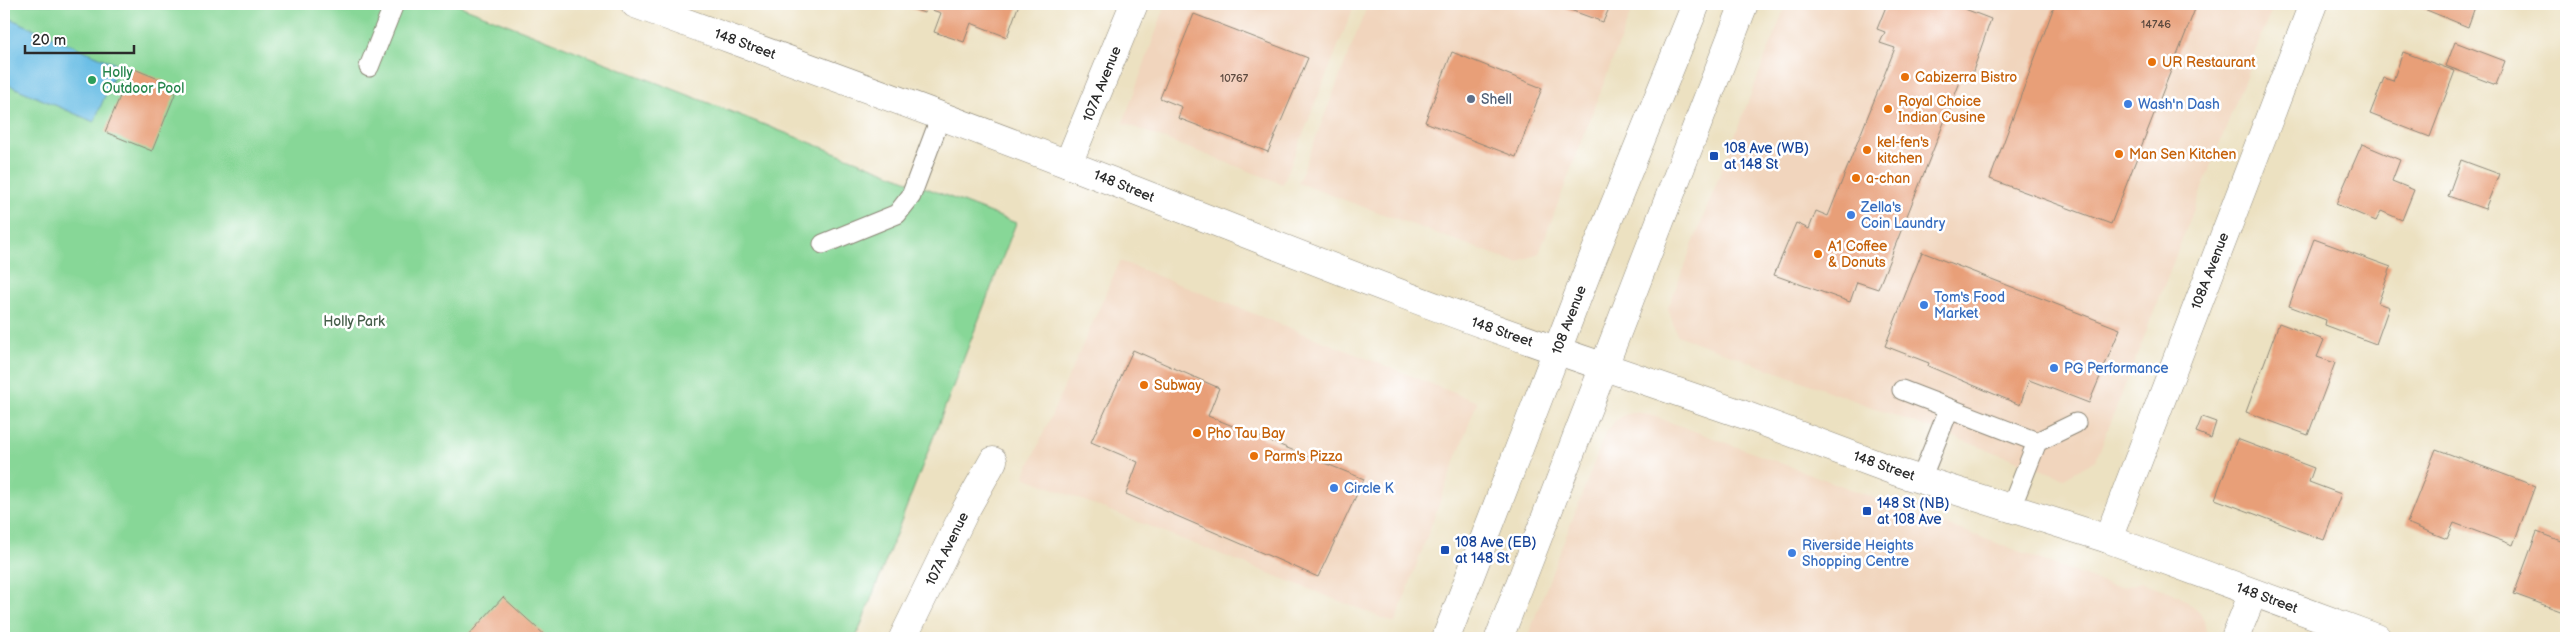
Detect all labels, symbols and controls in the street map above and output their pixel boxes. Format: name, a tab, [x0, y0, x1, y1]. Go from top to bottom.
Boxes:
house number: 14746	[2141, 18, 2171, 31]
scale bar	[25, 22, 134, 54]
street label: 148 Street	[712, 25, 779, 63]
text: 20 m	[32, 31, 66, 50]
street label: 107A Avenue	[1079, 44, 1125, 124]
place label: UR Restaurant	[2162, 54, 2256, 71]
marker: UR Restaurant	[2146, 56, 2158, 68]
place label: Holly Outdoor Pool	[102, 64, 184, 97]
place label: Cabizerra Bistro	[1915, 69, 2017, 86]
marker: Cabizerra Bistro	[1899, 71, 1911, 83]
house number: 10767	[1220, 72, 1249, 85]
marker: Holly Outdoor Pool	[86, 74, 98, 86]
place label: Shell	[1481, 91, 1512, 108]
marker: Shell	[1465, 93, 1477, 105]
place label: Royal Choice Indian Cusine	[1898, 93, 1985, 126]
place label: Wash'n Dash	[2138, 96, 2220, 113]
marker: Wash'n Dash	[2122, 98, 2134, 110]
marker: Royal Choice Indian Cusine	[1882, 103, 1894, 115]
place label: kel-fen's kitchen	[1877, 134, 1929, 167]
place label: 108 Ave (WB) at 148 St	[1724, 140, 1809, 173]
marker: kel-fen's kitchen	[1861, 144, 1873, 156]
place label: Man Sen Kitchen	[2129, 146, 2237, 163]
marker: Man Sen Kitchen	[2113, 148, 2125, 160]
marker: 108 Ave (WB) at 148 St	[1708, 150, 1720, 162]
street label: 148 Street	[1091, 166, 1158, 206]
place label: a-chan	[1866, 170, 1910, 187]
marker: a-chan	[1850, 172, 1862, 184]
place label: Zella's Coin Laundry	[1860, 199, 1946, 232]
marker: Zella's Coin Laundry	[1845, 209, 1857, 221]
street label: 108A Avenue	[2188, 230, 2232, 312]
place label: A1 Coffee & Donuts	[1828, 238, 1887, 271]
marker: A1 Coffee & Donuts	[1812, 248, 1824, 260]
street label: 108 Avenue	[1548, 283, 1590, 357]
place label: Tom's Food Market	[1934, 289, 2005, 322]
marker: Tom's Food Market	[1918, 299, 1930, 311]
park label: Holly Park	[323, 313, 385, 330]
street label: 148 Street	[1469, 314, 1536, 351]
place label: PG Performance	[2064, 360, 2169, 377]
marker: PG Performance	[2048, 362, 2060, 374]
place label: Subway	[1154, 377, 1202, 394]
marker: Subway	[1138, 379, 1150, 391]
place label: Pho Tau Bay	[1207, 425, 1286, 442]
marker: Pho Tau Bay	[1191, 427, 1203, 439]
place label: Parm's Pizza	[1264, 448, 1343, 465]
street label: 148 Street	[1851, 448, 1918, 485]
marker: Parm's Pizza	[1248, 450, 1260, 462]
place label: Circle K	[1344, 480, 1395, 497]
marker: Circle K	[1328, 482, 1340, 494]
place label: 148 St (NB) at 108 Ave	[1877, 495, 1950, 528]
marker: 148 St (NB) at 108 Ave	[1861, 505, 1873, 517]
street label: 107A Avenue	[922, 509, 972, 589]
place label: 108 Ave (EB) at 148 St	[1455, 534, 1536, 567]
place label: Riverside Heights Shopping Centre	[1802, 537, 1914, 570]
marker: 108 Ave (EB) at 148 St	[1439, 544, 1451, 556]
marker: Riverside Heights Shopping Centre	[1786, 547, 1798, 559]
street label: 148 Street	[2234, 579, 2301, 617]

